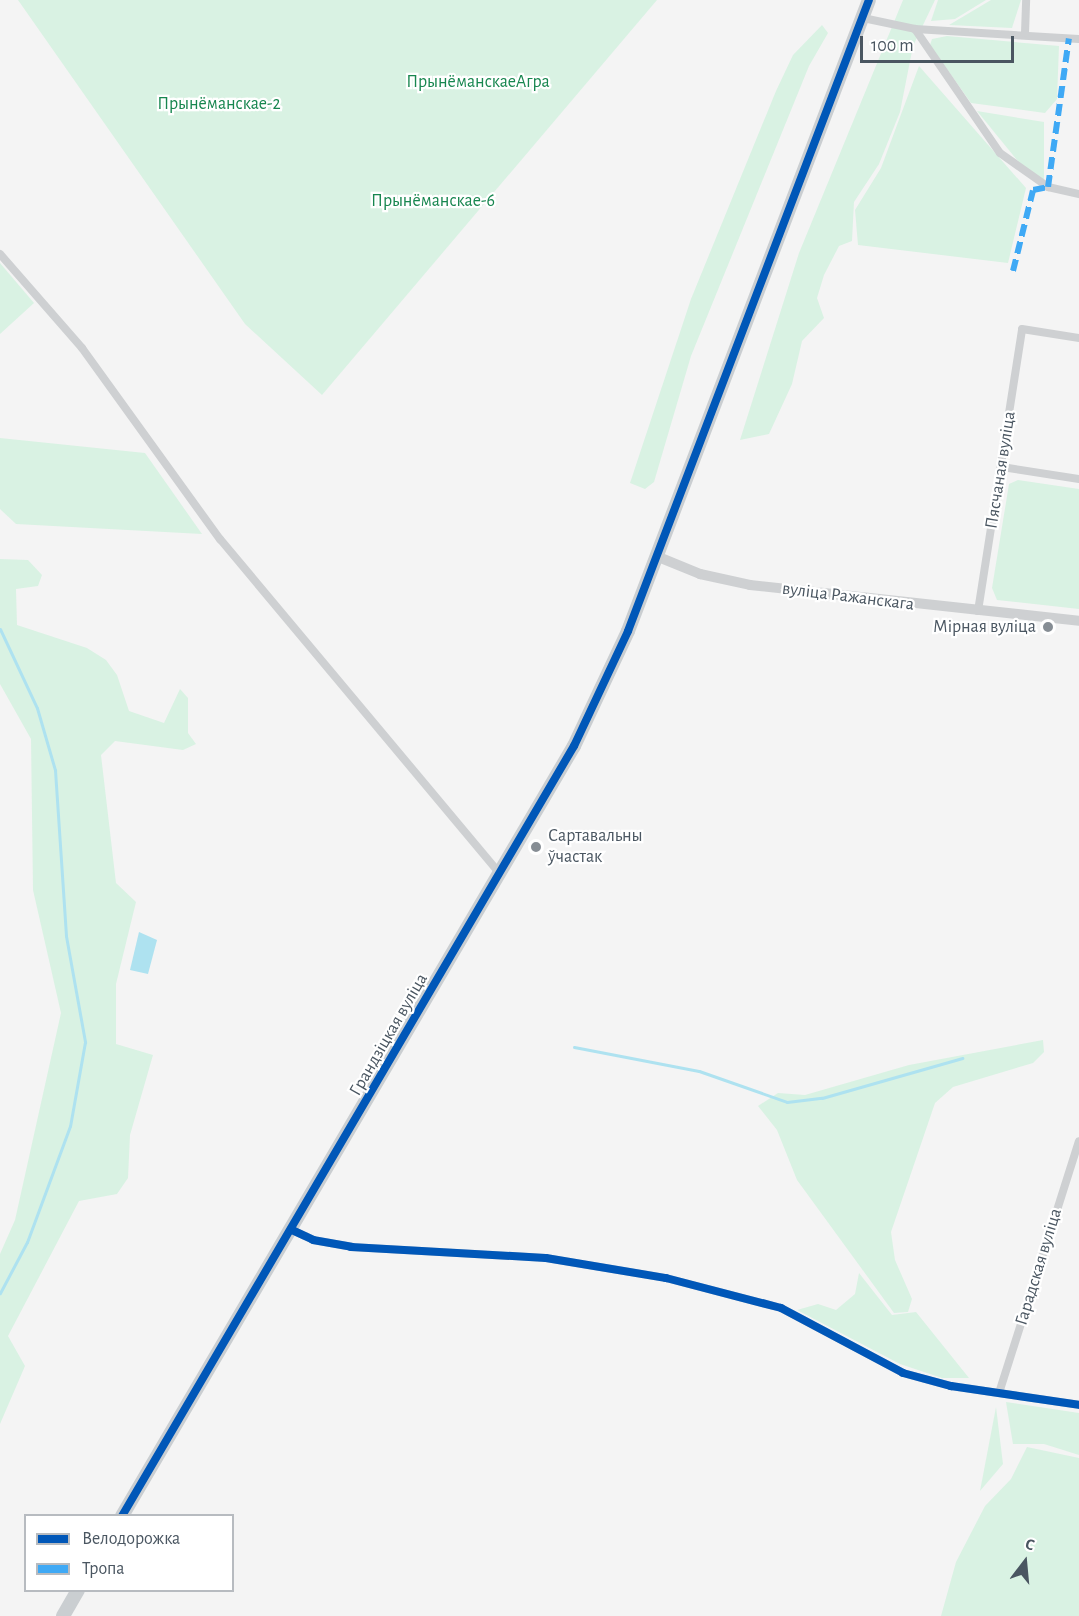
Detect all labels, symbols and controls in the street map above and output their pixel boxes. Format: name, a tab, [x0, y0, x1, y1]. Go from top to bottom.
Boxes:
scale bar	[863, 24, 1018, 62]
text: 100 m	[871, 37, 914, 55]
park label: ПрынёманскаеАгра	[406, 71, 550, 93]
park label: Прынёманскае-2	[157, 93, 281, 115]
park label: Прынёманскае-6	[371, 190, 495, 212]
street label: Пясчаная вуліца	[981, 410, 1021, 530]
street label: вуліца Ражанскага	[781, 578, 915, 616]
place label: Мірная вуліца	[933, 616, 1036, 638]
marker: Мірная вуліца	[1041, 620, 1055, 634]
place label: Сартавальны ўчастак	[548, 826, 643, 868]
marker: Сартавальны ўчастак	[529, 840, 543, 854]
street label: Грандзіцкая вуліца	[345, 970, 433, 1100]
street label: Гарадская вуліца	[1011, 1206, 1067, 1328]
legend	[24, 1514, 234, 1592]
text: Велодорожка	[82, 1530, 180, 1548]
north arrow	[995, 1532, 1055, 1592]
text: С	[1023, 1536, 1036, 1554]
text: Тропа	[82, 1560, 125, 1578]

